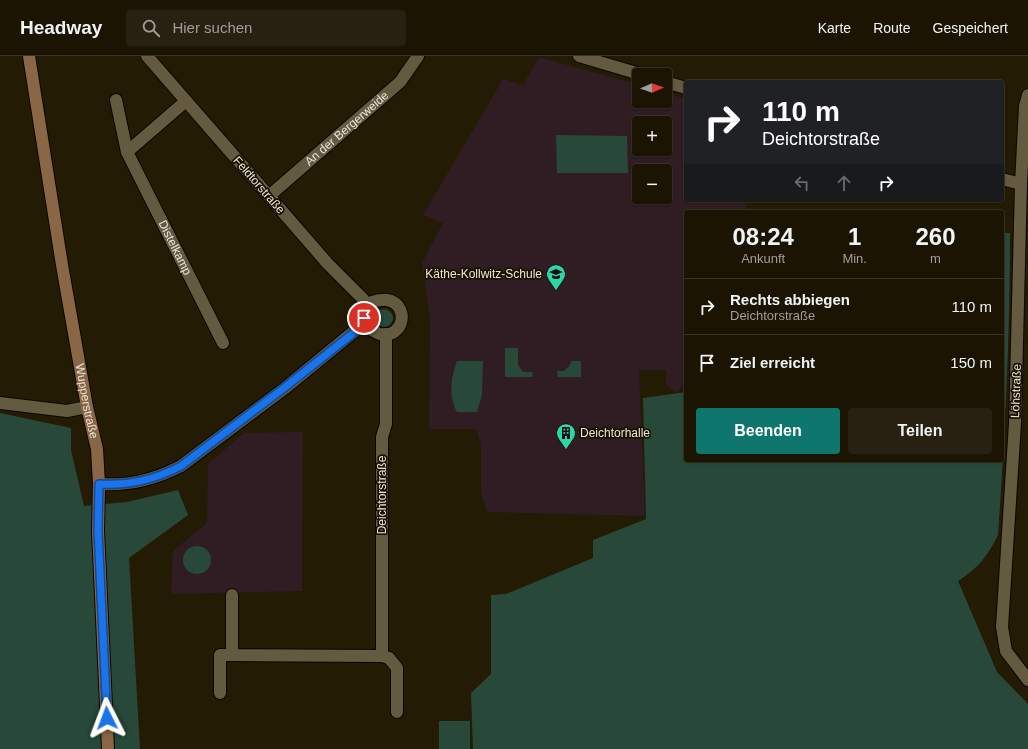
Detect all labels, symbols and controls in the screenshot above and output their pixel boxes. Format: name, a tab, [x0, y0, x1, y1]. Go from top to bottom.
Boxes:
search box	[126, 10, 406, 46]
text: Headway	[20, 17, 102, 38]
icon: search	[140, 17, 162, 39]
text: Hier suchen	[172, 19, 252, 36]
text: Karte	[818, 20, 851, 36]
text: Route	[873, 20, 911, 36]
text: Gespeichert	[933, 20, 1008, 36]
north arrow	[632, 68, 672, 108]
map controls	[632, 68, 672, 204]
street label: An der Bergerweide	[302, 88, 392, 169]
icon: right	[696, 96, 748, 148]
text: 110 m	[762, 96, 840, 127]
button: +	[632, 116, 672, 156]
text: Deichtorstraße	[762, 129, 880, 149]
street label: Feldtorstraße	[230, 153, 288, 217]
button: −	[632, 164, 672, 204]
icon: left	[791, 172, 813, 194]
icon: ahead	[833, 172, 855, 194]
icon: right	[875, 172, 897, 194]
street label: Distelkamp	[155, 218, 195, 278]
text: 08:24	[733, 223, 794, 250]
text: 1	[848, 223, 861, 250]
text: 260	[915, 223, 956, 250]
text: Ankunft	[741, 251, 785, 266]
text: Min.	[842, 251, 867, 266]
text: m	[930, 251, 941, 266]
school or university icon: Käthe-Kollwitz-Schule	[545, 263, 567, 291]
place label: Käthe-Kollwitz-Schule	[425, 267, 542, 281]
text: Rechts abbiegen	[730, 291, 850, 308]
icon: right	[696, 296, 718, 318]
text: 110 m	[951, 298, 992, 315]
pin	[347, 301, 381, 335]
icon: arrive	[353, 307, 375, 329]
text: Deichtorstraße	[730, 308, 815, 323]
icon: arrive	[696, 352, 718, 374]
text: Ziel erreicht	[730, 354, 815, 371]
text: 150 m	[950, 354, 992, 371]
street label: Wupperstraße	[73, 363, 101, 440]
street label: Löhstraße	[1008, 363, 1024, 418]
button: Beenden	[696, 408, 840, 454]
button: Teilen	[848, 408, 992, 454]
building icon: Deichtorhalle	[555, 422, 577, 450]
place label: Deichtorhalle	[580, 426, 650, 440]
street label: Deichtorstraße	[375, 455, 389, 534]
position arrow	[86, 697, 128, 739]

